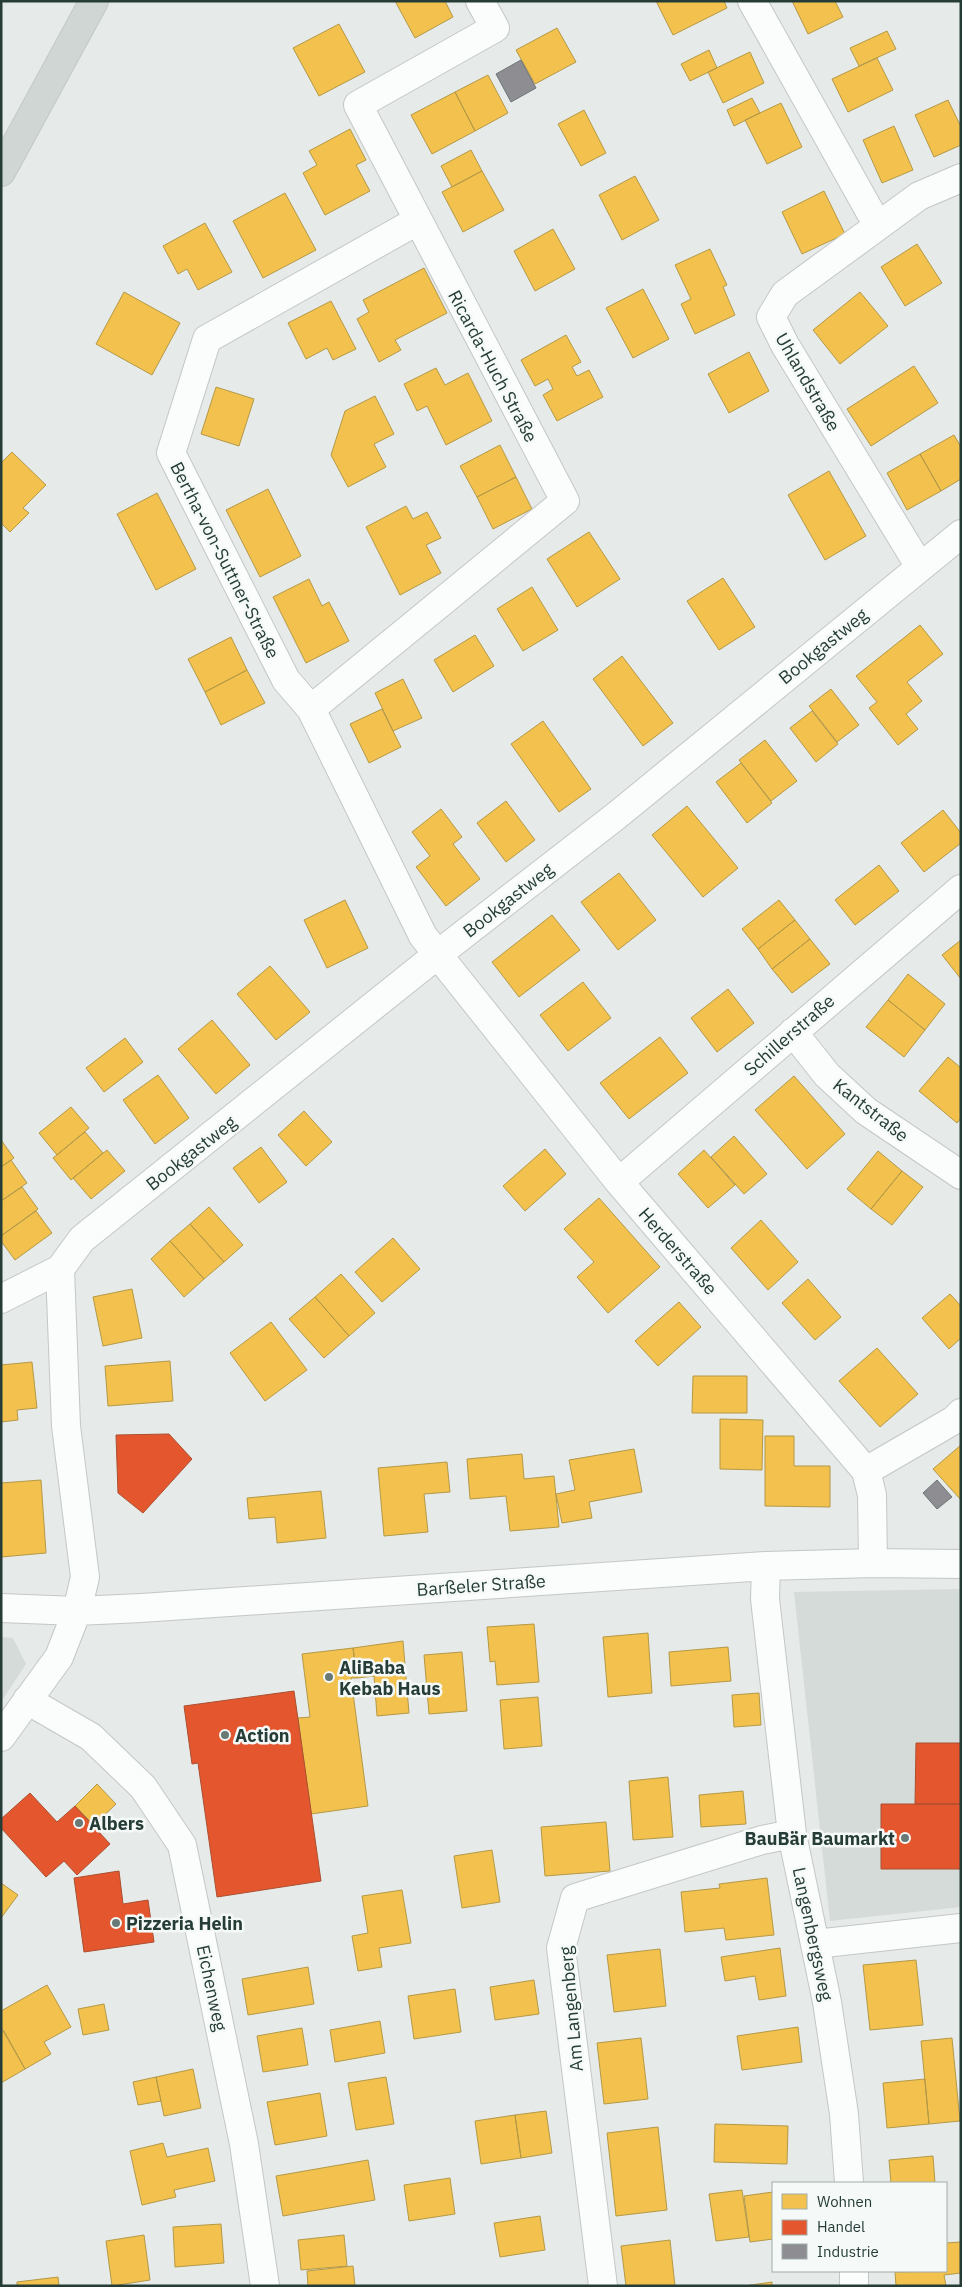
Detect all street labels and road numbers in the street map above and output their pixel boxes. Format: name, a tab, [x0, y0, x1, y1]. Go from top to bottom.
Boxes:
street label: Ricarda-Huch Straße	[443, 286, 543, 446]
street label: Uhlandstraße	[771, 329, 846, 436]
street label: Bertha-von-Suttner-Straße	[165, 458, 285, 662]
street label: Bookgastweg	[774, 603, 873, 689]
street label: Bookgastweg	[458, 857, 558, 942]
street label: Schillerstraße	[739, 989, 839, 1081]
street label: Kantstraße	[829, 1073, 914, 1147]
street label: Bookgastweg	[141, 1110, 241, 1195]
street label: Herderstraße	[634, 1202, 722, 1300]
street label: Barßeler Straße	[416, 1569, 546, 1601]
street label: Langenbergsweg	[788, 1865, 838, 2003]
street label: Eichenweg	[192, 1943, 232, 2034]
street label: Am Langenberg	[554, 1945, 588, 2073]

